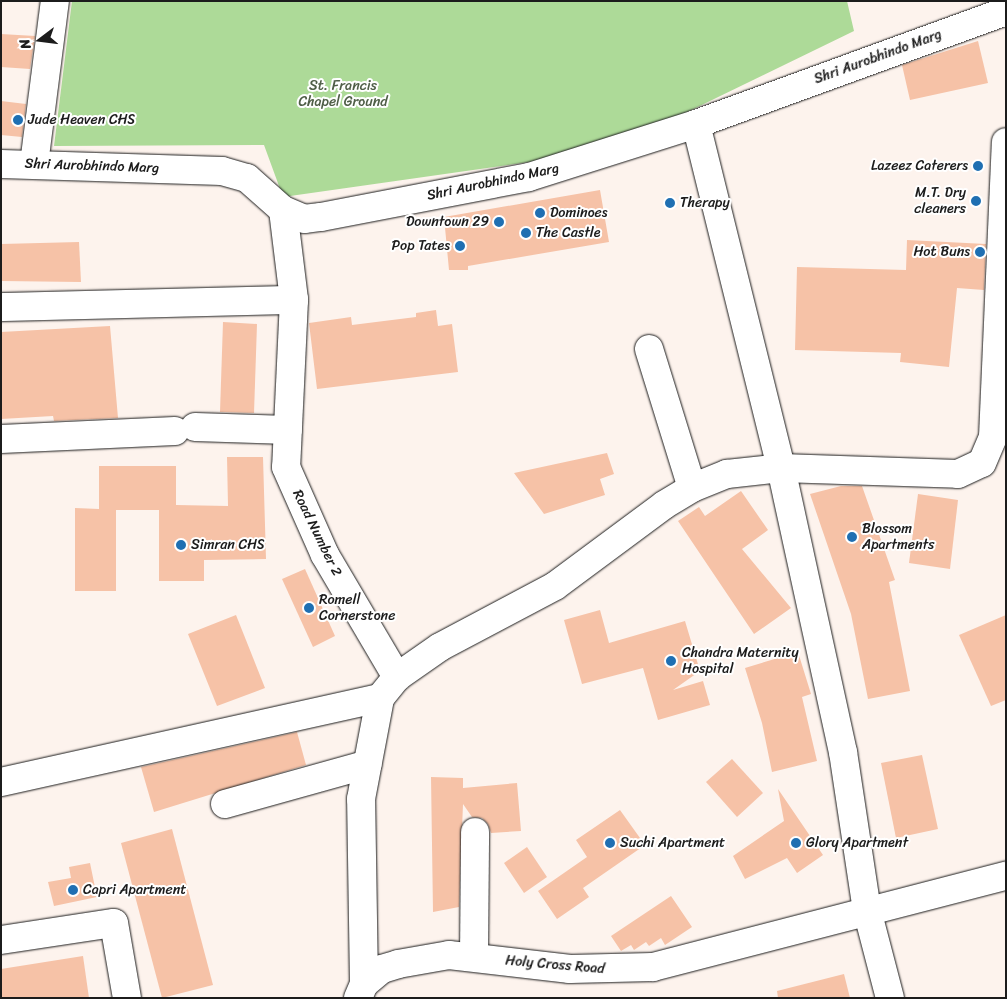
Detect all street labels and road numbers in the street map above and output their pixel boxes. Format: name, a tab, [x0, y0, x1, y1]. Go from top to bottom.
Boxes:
street label: Shri Aurobhindo Marg	[812, 26, 944, 88]
street label: Shri Aurobhindo Marg	[24, 155, 160, 177]
street label: Shri Aurobhindo Marg	[425, 160, 561, 204]
street label: Road Number 2	[289, 487, 345, 579]
street label: Holy Cross Road	[505, 952, 605, 978]

